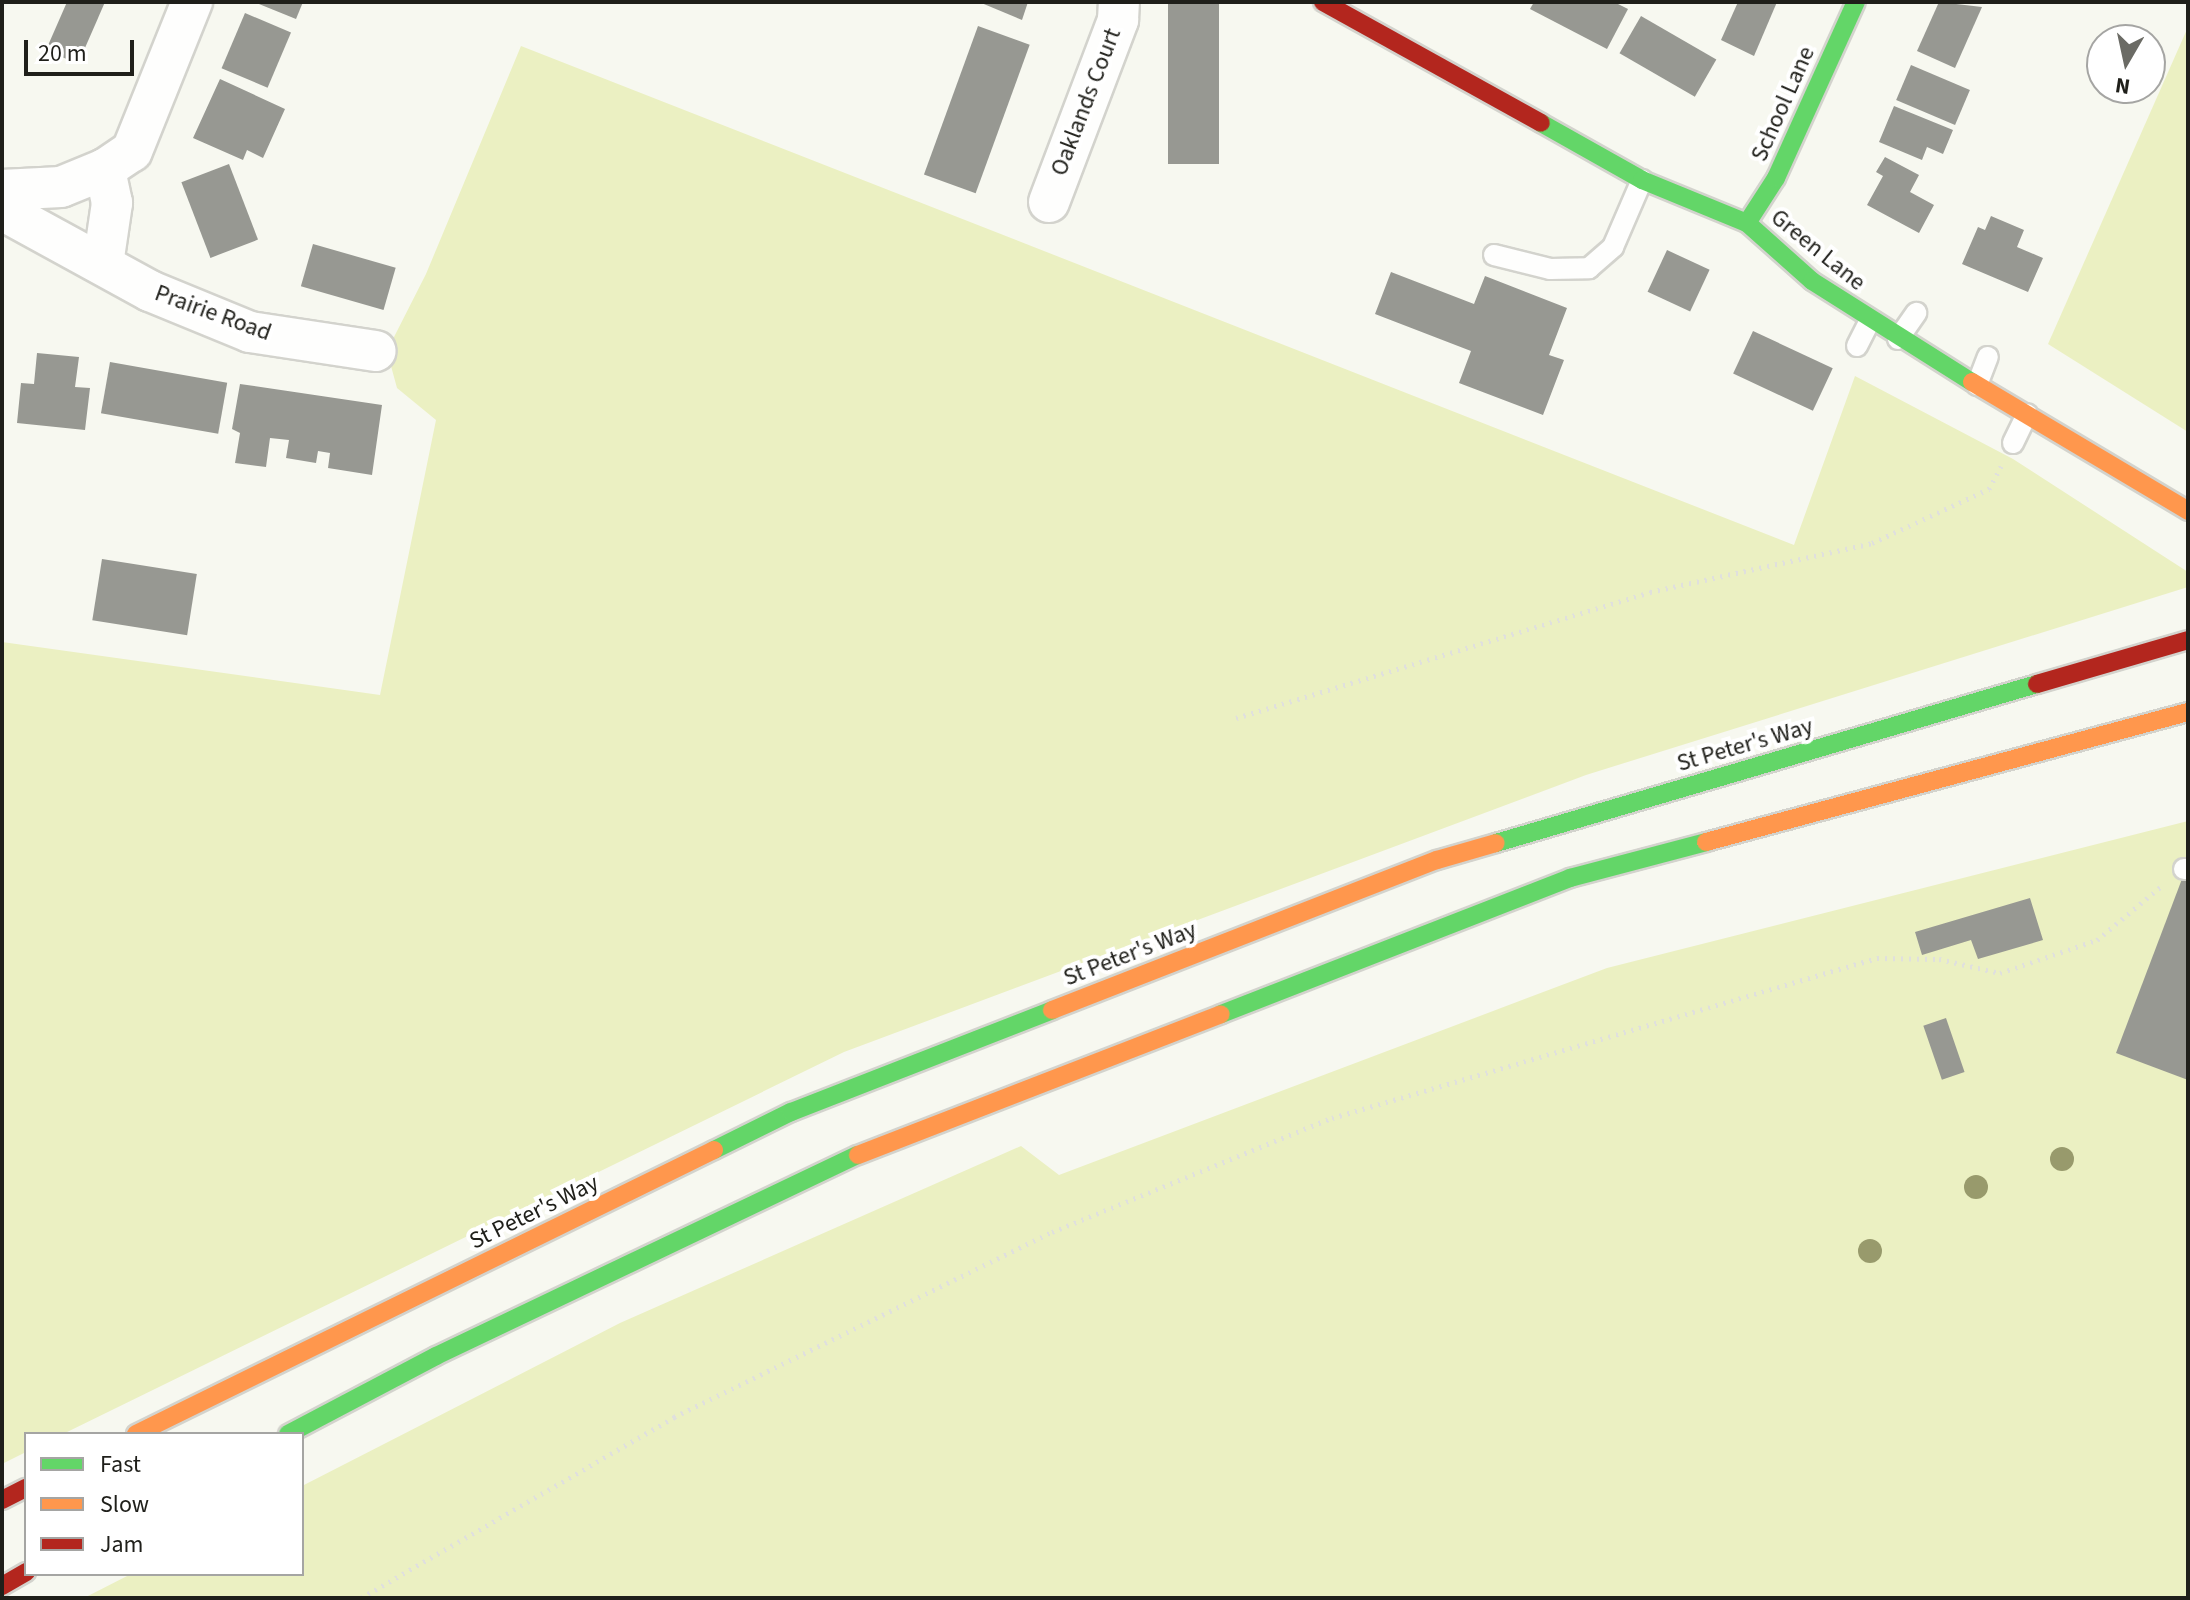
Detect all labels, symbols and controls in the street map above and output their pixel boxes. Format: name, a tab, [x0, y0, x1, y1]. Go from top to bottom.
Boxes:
scale bar	[28, 24, 138, 74]
street label: Oaklands Court	[1045, 24, 1127, 180]
north arrow	[2086, 24, 2166, 104]
text: 20 m	[38, 36, 87, 71]
street label: School Lane	[1745, 42, 1821, 166]
text: N	[2113, 69, 2132, 103]
street label: Green Lane	[1765, 203, 1871, 297]
street label: Prairie Road	[151, 279, 275, 347]
street label: St Peter's Way	[1674, 712, 1816, 778]
street label: St Peter's Way	[1059, 915, 1201, 993]
street label: St Peter's Way	[465, 1168, 603, 1256]
legend	[24, 1432, 304, 1576]
text: Fast	[100, 1447, 141, 1482]
text: Slow	[100, 1487, 149, 1522]
text: Jam	[100, 1527, 144, 1562]

